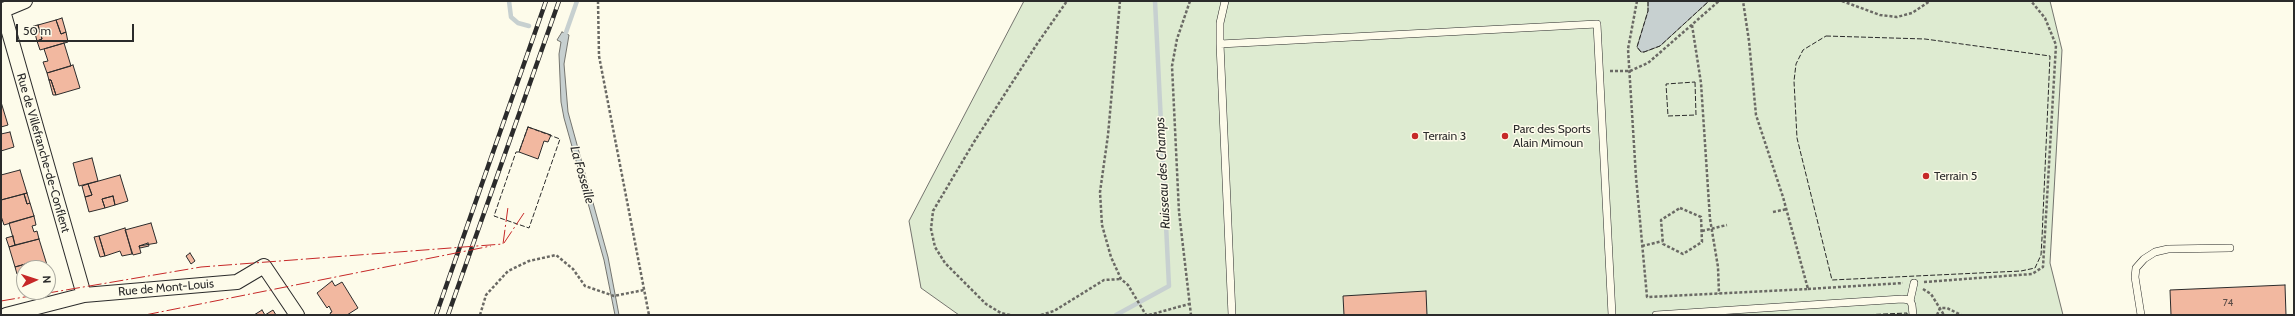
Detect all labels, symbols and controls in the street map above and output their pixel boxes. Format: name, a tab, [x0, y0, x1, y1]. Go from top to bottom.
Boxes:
scale bar	[18, 16, 136, 42]
text: 50 m	[23, 23, 51, 38]
street label: Rue de Villefranche-de-Conflent	[13, 72, 73, 234]
water label: Ruisseau des Champs	[1152, 117, 1174, 229]
place label: Parc des Sports Alain Mimoun	[1513, 122, 1591, 150]
place label: Terrain 3	[1423, 129, 1466, 143]
marker: Terrain 3	[1410, 131, 1420, 141]
marker: Parc des Sports Alain Mimoun	[1500, 131, 1510, 141]
water label: La Fosseille	[566, 144, 598, 206]
place label: Terrain 5	[1934, 169, 1977, 183]
marker: Terrain 5	[1921, 171, 1931, 181]
north arrow	[16, 260, 56, 300]
text: N	[40, 275, 54, 284]
street label: Rue de Mont-Louis	[118, 277, 214, 299]
house number: 74	[2223, 297, 2233, 309]

